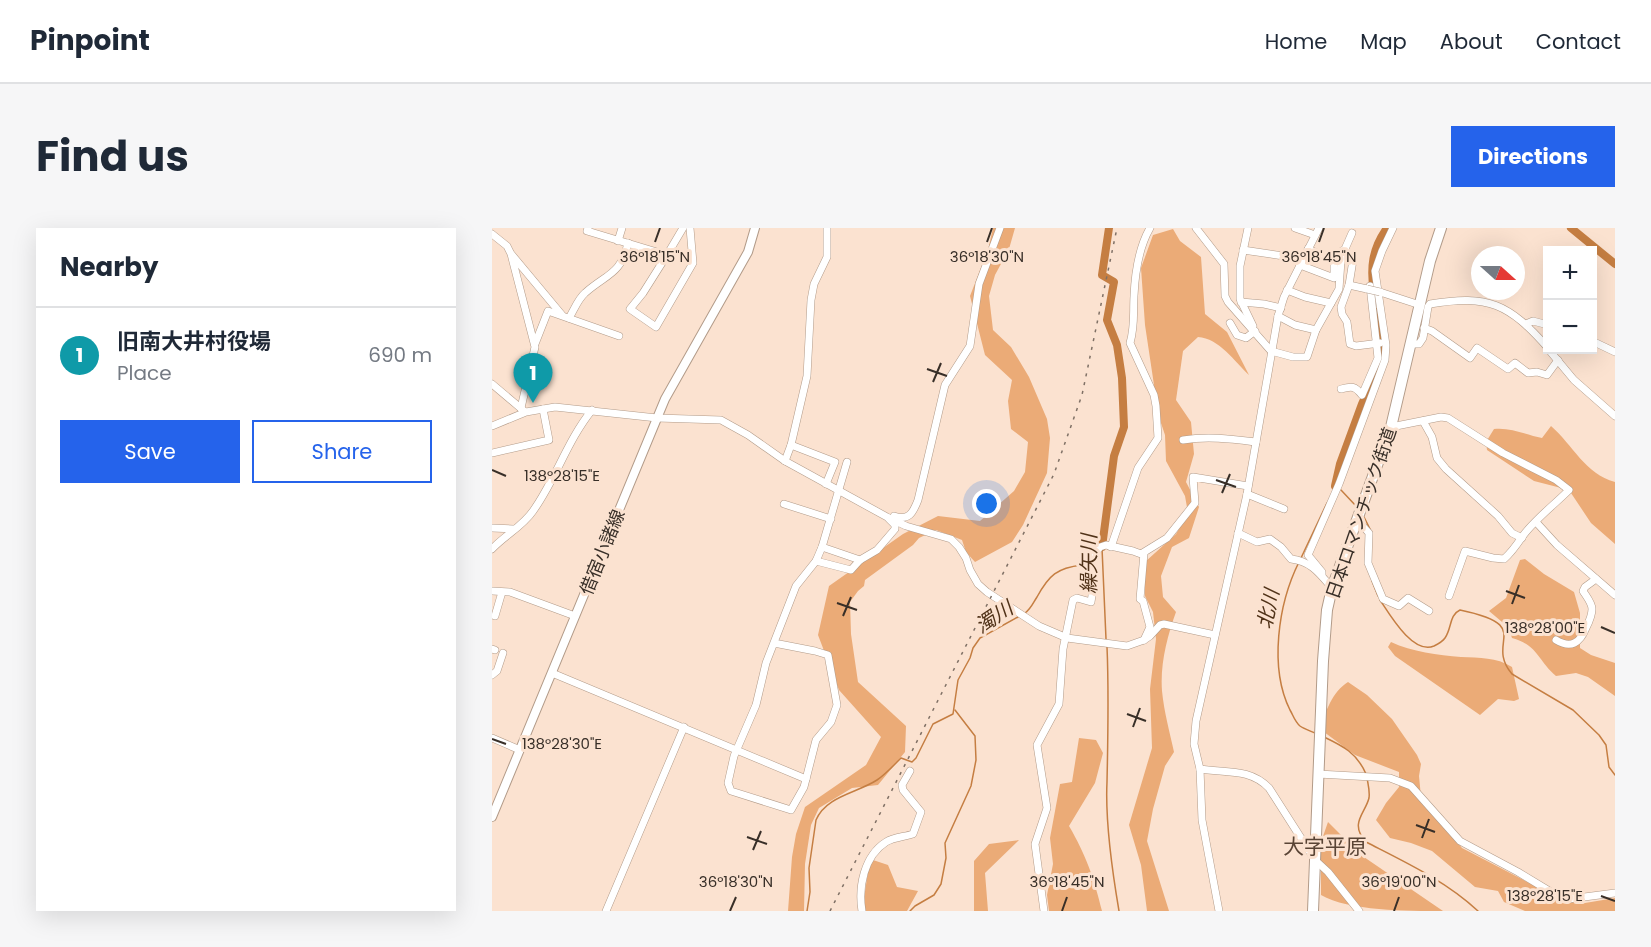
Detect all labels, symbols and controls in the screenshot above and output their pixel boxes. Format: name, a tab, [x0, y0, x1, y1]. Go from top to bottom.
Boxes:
text: Pinpoint	[30, 21, 150, 60]
text: Home	[1265, 27, 1327, 56]
text: Map	[1360, 27, 1407, 56]
text: About	[1440, 27, 1503, 56]
text: Contact	[1536, 27, 1621, 56]
button: Directions	[1451, 126, 1615, 187]
text: Find us	[36, 127, 189, 186]
text: 36°18'15"N	[620, 246, 690, 267]
text: 36°18'30"N	[950, 246, 1024, 267]
text: 36°18'45"N	[1282, 246, 1356, 267]
north arrow	[1471, 246, 1525, 300]
map controls	[1543, 246, 1597, 354]
button: +	[1543, 246, 1597, 300]
text: Nearby	[60, 249, 158, 285]
button: −	[1543, 300, 1597, 354]
text: 旧南大井村役場	[117, 326, 271, 357]
text: 1	[76, 341, 83, 369]
text: 690 m	[368, 341, 432, 369]
pin: 1	[514, 354, 552, 403]
text: Place	[117, 359, 172, 387]
button: Save	[60, 420, 240, 483]
button: Share	[252, 420, 432, 483]
street label: 日本ロマンチック街道	[1320, 424, 1402, 602]
text: 138°28'15"E	[524, 465, 600, 486]
your location	[972, 489, 1001, 518]
street label: 借宿小諸線	[574, 506, 630, 598]
water label: 繰矢川	[1075, 532, 1103, 594]
water label: 北川	[1250, 585, 1286, 631]
water label: 濁川	[970, 593, 1020, 640]
text: 138°28'00"E	[1505, 617, 1585, 638]
text: 138°28'30"E	[522, 733, 602, 754]
district label: 大字平原	[1283, 832, 1367, 861]
text: 36°18'30"N	[699, 871, 773, 892]
text: 36°18'45"N	[1030, 871, 1104, 892]
text: 36°19'00"N	[1362, 871, 1436, 892]
text: 138°28'15"E	[1507, 885, 1583, 906]

